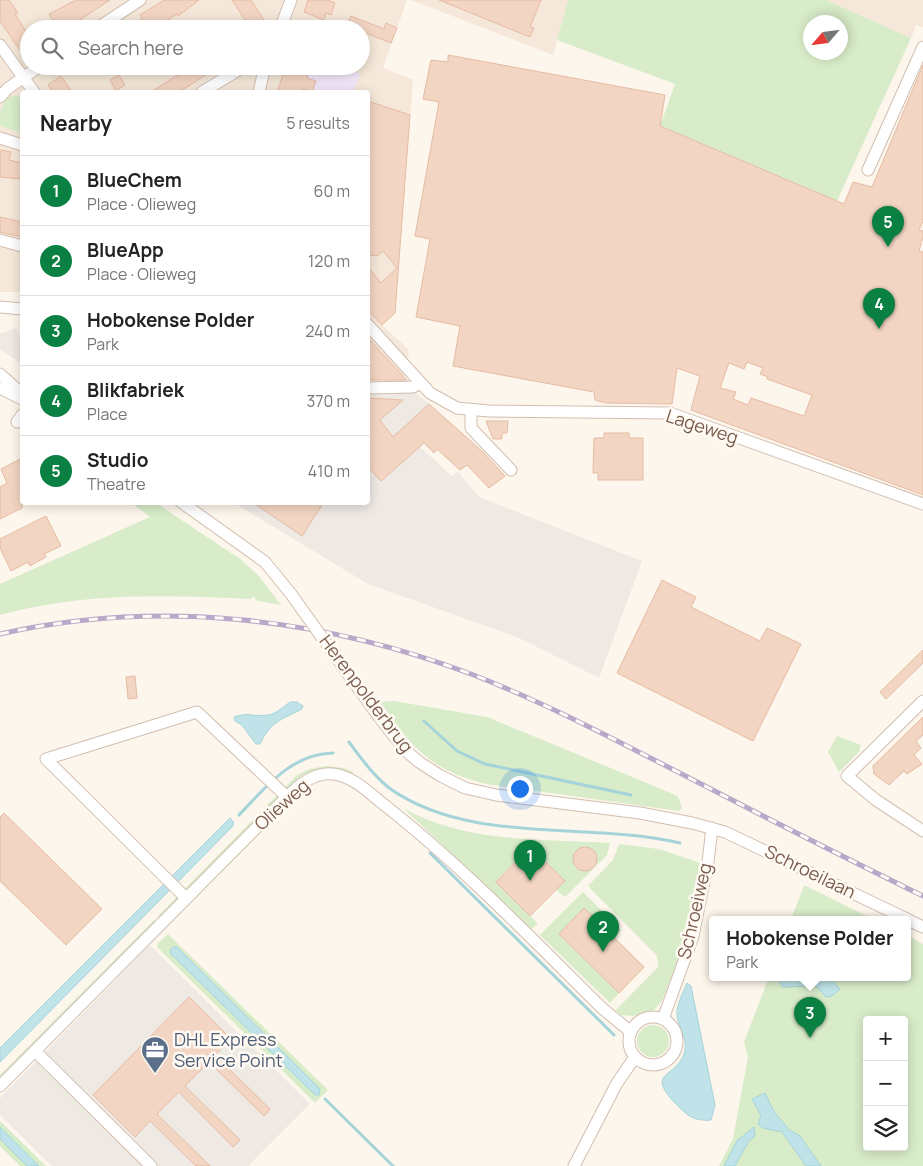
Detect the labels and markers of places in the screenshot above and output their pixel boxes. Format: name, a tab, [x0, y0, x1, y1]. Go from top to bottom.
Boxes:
pin: 5	[872, 206, 904, 247]
pin: 4	[863, 288, 895, 329]
pin: 1	[514, 840, 546, 881]
pin: 2	[587, 911, 619, 952]
pin: 3	[794, 997, 826, 1038]
place label: DHL Express Service Point	[174, 1027, 283, 1072]
office icon: DHL Express Service Point	[140, 1035, 170, 1074]

